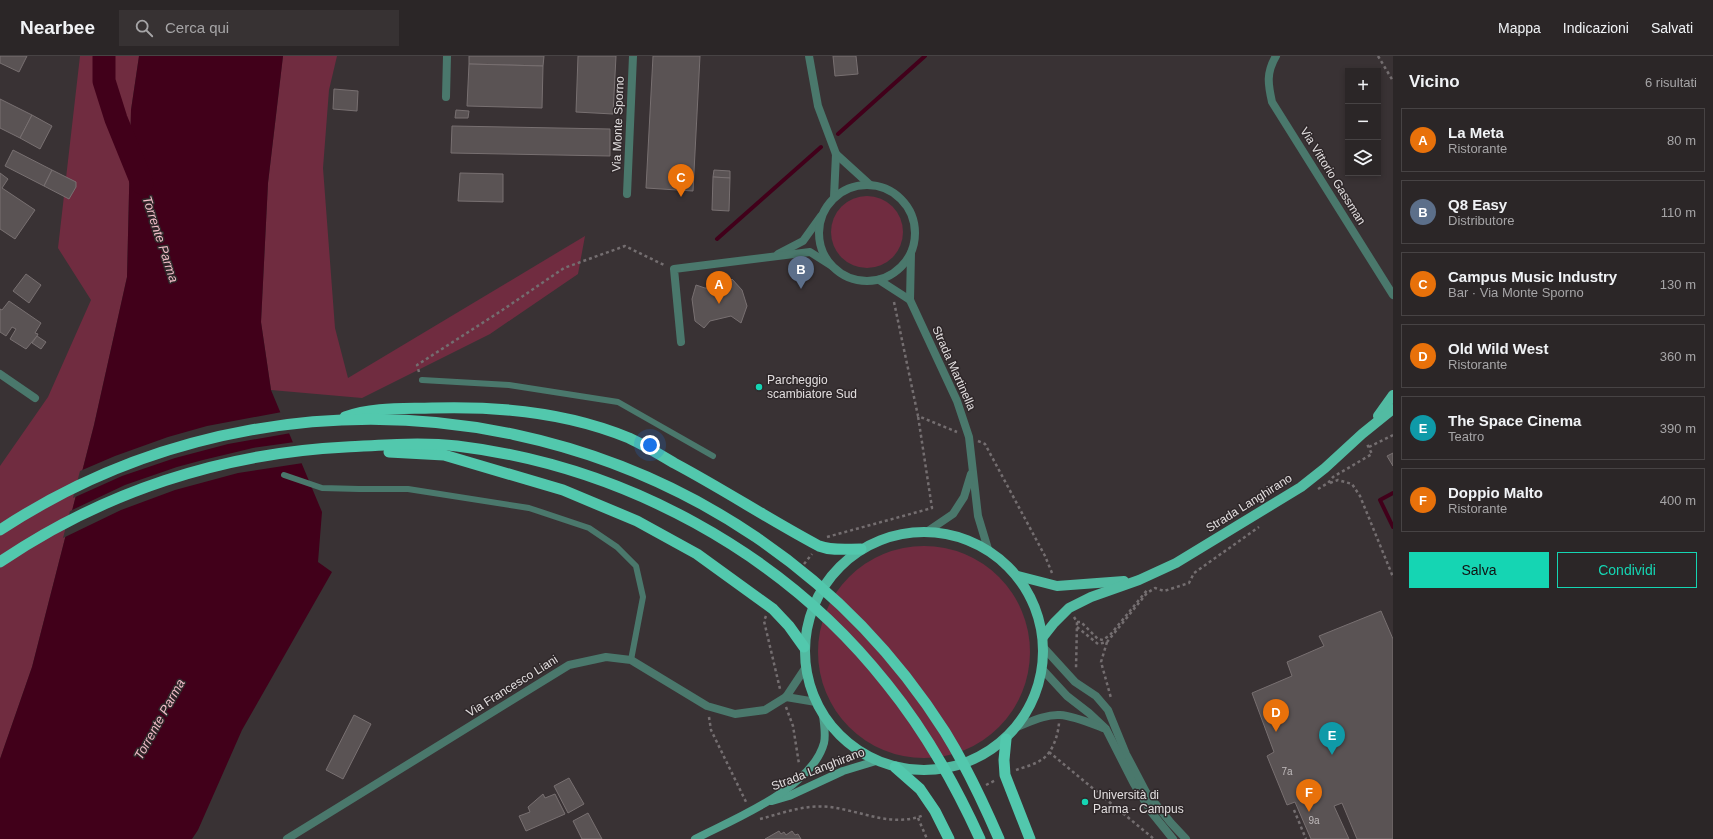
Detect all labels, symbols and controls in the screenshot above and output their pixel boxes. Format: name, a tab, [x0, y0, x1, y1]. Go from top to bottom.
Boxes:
search box	[119, 10, 399, 46]
text: Nearbee	[20, 17, 95, 38]
icon: search	[133, 17, 155, 39]
text: Cerca qui	[165, 19, 229, 36]
text: Mappa	[1498, 20, 1541, 36]
text: Indicazioni	[1563, 20, 1629, 36]
text: Salvati	[1651, 20, 1693, 36]
map controls	[1345, 68, 1381, 176]
button: +	[1345, 68, 1381, 104]
text: Vicino	[1409, 72, 1460, 91]
text: 6 risultati	[1645, 75, 1697, 90]
street label: Via Monte Sporno	[609, 76, 627, 172]
button: −	[1345, 104, 1381, 140]
text: La Meta	[1448, 124, 1504, 141]
street label: Via Vittorio Gassman	[1297, 125, 1369, 227]
text: A	[1418, 133, 1428, 148]
text: 80 m	[1667, 133, 1696, 148]
button: layers	[1345, 140, 1381, 176]
text: Ristorante	[1448, 141, 1507, 156]
pin: C	[668, 164, 694, 197]
water label: Torrente Parma	[140, 194, 182, 284]
text: Q8 Easy	[1448, 196, 1507, 213]
text: B	[1418, 205, 1428, 220]
text: 110 m	[1661, 205, 1696, 220]
text: Distributore	[1448, 213, 1514, 228]
pin: B	[788, 256, 814, 289]
text: Campus Music Industry	[1448, 268, 1617, 285]
pin: A	[706, 271, 732, 304]
text: C	[1418, 277, 1428, 292]
text: 130 m	[1660, 277, 1696, 292]
text: Bar · Via Monte Sporno	[1448, 285, 1584, 300]
street label: Strada Martinella	[929, 324, 979, 413]
text: Old Wild West	[1448, 340, 1548, 357]
text: D	[1418, 349, 1428, 364]
text: 360 m	[1660, 349, 1696, 364]
text: Ristorante	[1448, 357, 1507, 372]
place label: Parcheggio scambiatore Sud	[767, 373, 857, 401]
marker: Parcheggio scambiatore Sud	[754, 382, 764, 392]
text: The Space Cinema	[1448, 412, 1581, 429]
text: E	[1419, 421, 1427, 436]
text: 390 m	[1660, 421, 1696, 436]
text: Teatro	[1448, 429, 1484, 444]
your location	[640, 435, 660, 455]
street label: Strada Langhirano	[1203, 471, 1295, 535]
text: Doppio Malto	[1448, 484, 1543, 501]
text: F	[1419, 493, 1427, 508]
text: 400 m	[1660, 493, 1696, 508]
text: Ristorante	[1448, 501, 1507, 516]
button: Salva	[1409, 552, 1549, 588]
button: Condividi	[1557, 552, 1697, 588]
street label: Via Francesco Liani	[464, 652, 560, 720]
water label: Torrente Parma	[131, 676, 188, 762]
pin: D	[1263, 699, 1289, 732]
pin: E	[1319, 722, 1345, 755]
street label: Strada Langhirano	[769, 745, 867, 793]
house number: 7a	[1281, 766, 1293, 777]
pin: F	[1296, 779, 1322, 812]
place label: Università di Parma - Campus	[1093, 788, 1184, 816]
marker: Università di Parma - Campus	[1080, 797, 1090, 807]
house number: 9a	[1308, 815, 1320, 826]

